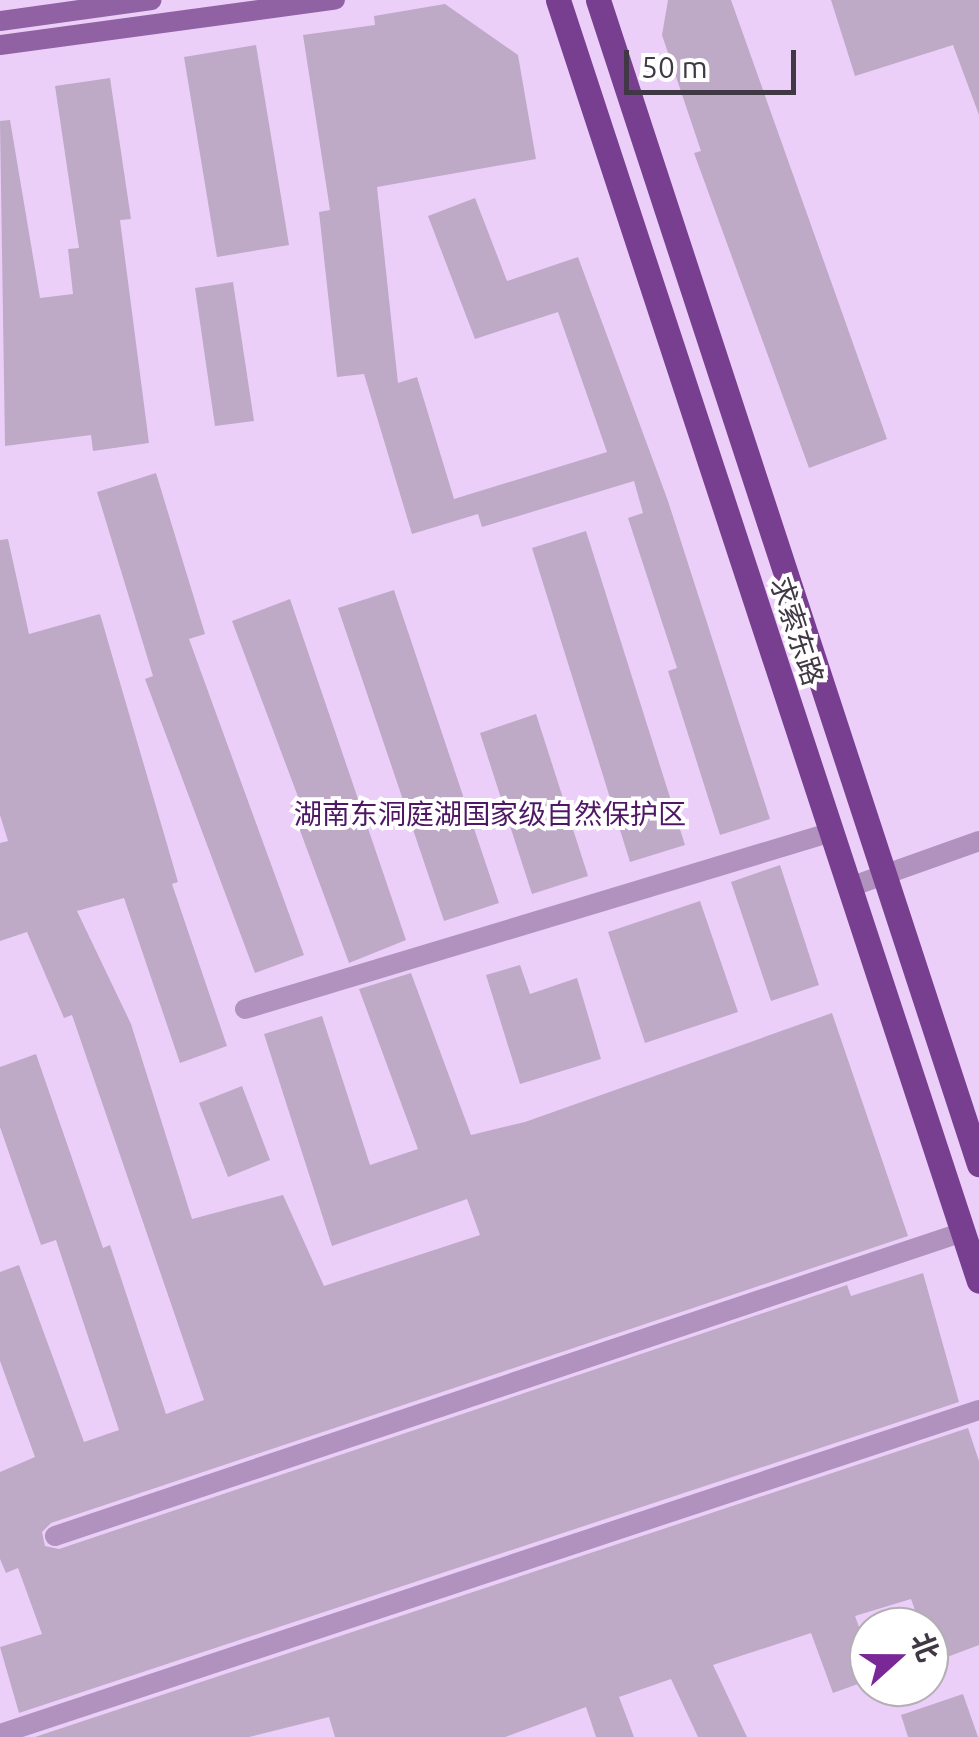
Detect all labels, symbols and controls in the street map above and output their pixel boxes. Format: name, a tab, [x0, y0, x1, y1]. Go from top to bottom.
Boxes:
scale bar	[629, 30, 802, 92]
text: 50 m	[641, 50, 708, 84]
street label: 求索东路	[764, 573, 830, 689]
park label: 湖南东洞庭湖国家级自然保护区	[294, 797, 686, 831]
north arrow	[849, 1607, 949, 1707]
text: 北	[906, 1628, 945, 1665]

